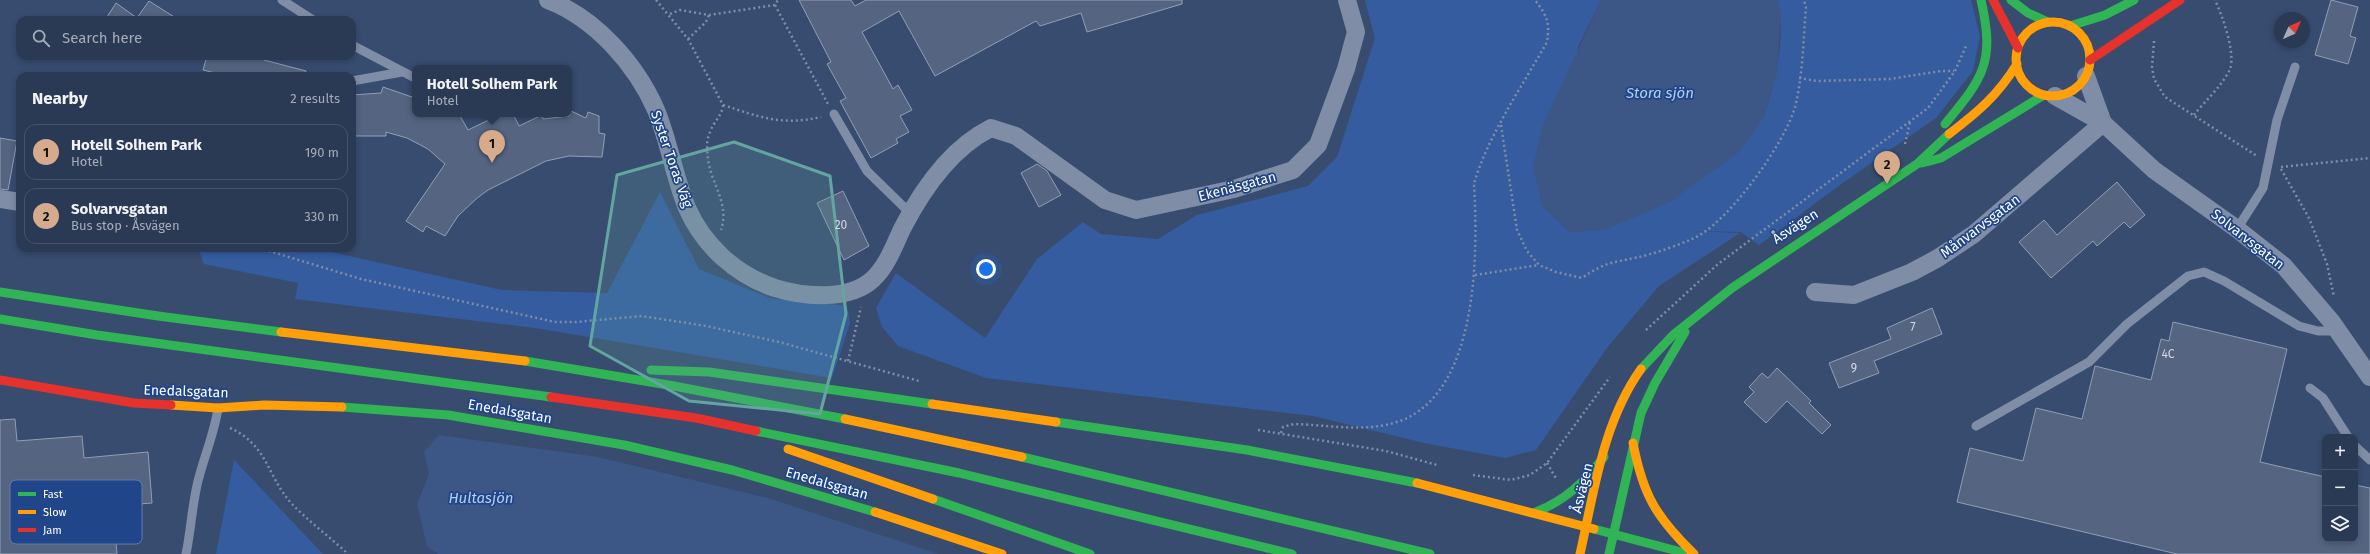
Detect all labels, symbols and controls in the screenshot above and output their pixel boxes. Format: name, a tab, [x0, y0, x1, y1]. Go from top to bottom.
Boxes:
north arrow	[2274, 12, 2310, 48]
search box	[16, 16, 356, 60]
icon: search	[30, 27, 52, 49]
text: Search here	[62, 29, 142, 47]
popup	[412, 65, 572, 117]
text: Hotell Solhem Park	[427, 75, 557, 93]
water label: Stora sjön	[1625, 84, 1694, 102]
text: Nearby	[32, 88, 87, 109]
text: 2 results	[290, 91, 340, 106]
text: Hotel	[427, 93, 458, 108]
street label: Syster Toras Väg	[647, 108, 696, 211]
pin: 1	[479, 130, 505, 163]
text: Hotell Solhem Park	[71, 136, 202, 154]
text: 1	[43, 145, 49, 160]
text: 190 m	[305, 145, 339, 160]
pin: 2	[1874, 151, 1900, 184]
text: Hotel	[71, 154, 103, 169]
street label: Ekenäsgatan	[1196, 168, 1278, 205]
street label: Månvarvsgatan	[1937, 191, 2023, 262]
text: Solvarvsgatan	[71, 200, 168, 218]
street label: Åsvägen	[1769, 204, 1821, 248]
street label: Solvarvsgatan	[2208, 206, 2288, 273]
text: 2	[43, 209, 49, 224]
text: 330 m	[304, 209, 339, 224]
text: Bus stop · Åsvägen	[71, 218, 180, 233]
house number: 20	[835, 218, 848, 232]
your location	[976, 259, 996, 279]
house number: 7	[1910, 320, 1916, 334]
house number: 4C	[2161, 347, 2175, 361]
house number: 9	[1851, 361, 1857, 375]
street label: Enedalsgatan	[143, 382, 229, 401]
street label: Enedalsgatan	[467, 396, 553, 427]
map controls	[2322, 434, 2358, 542]
button: +	[2322, 434, 2358, 470]
street label: Åsvägen	[1567, 461, 1597, 515]
street label: Enedalsgatan	[784, 464, 870, 503]
button: −	[2322, 470, 2358, 506]
legend	[10, 480, 142, 544]
text: Fast	[43, 488, 63, 501]
water label: Hultasjön	[448, 489, 514, 507]
text: Slow	[43, 506, 67, 519]
button: layers	[2322, 506, 2358, 542]
text: Jam	[43, 524, 62, 537]

